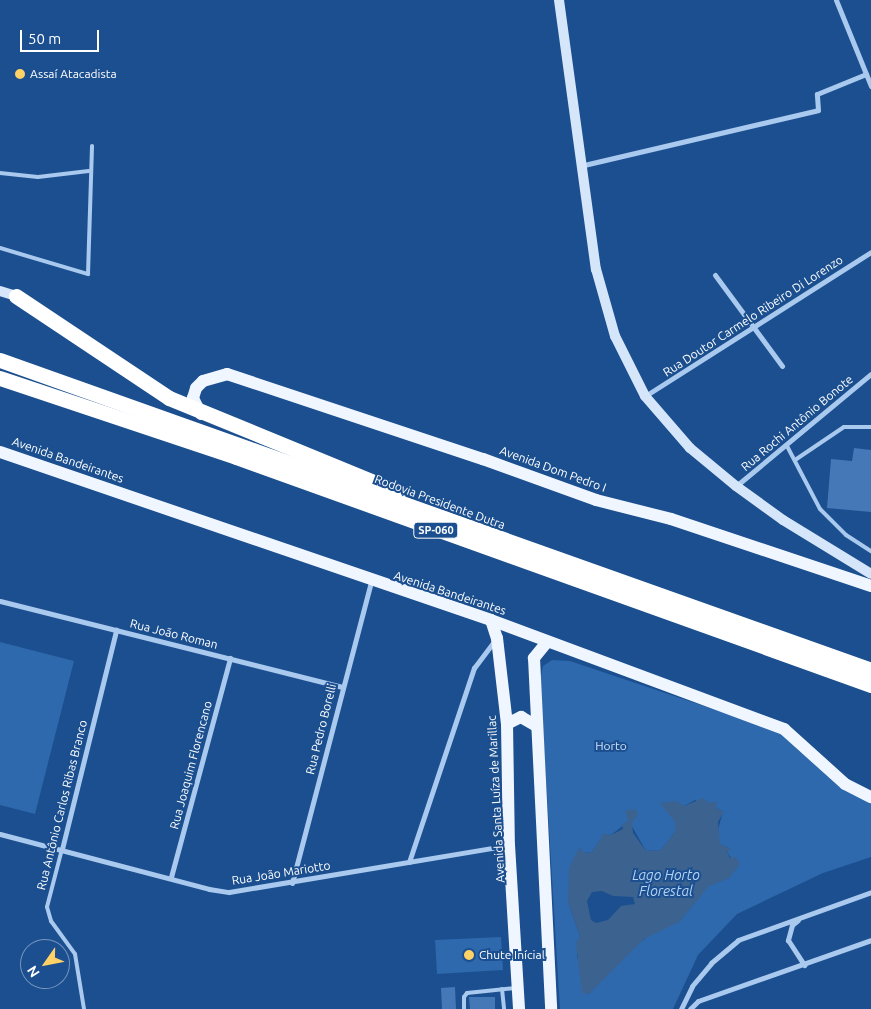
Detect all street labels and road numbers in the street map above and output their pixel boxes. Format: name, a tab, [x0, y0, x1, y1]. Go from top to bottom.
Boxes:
street label: Rua Doutor Carmelo Ribeiro Di Lorenzo	[660, 252, 846, 380]
street label: Rua Rochi Antônio Bonote	[738, 372, 856, 474]
street label: Avenida Bandeirantes	[10, 434, 126, 486]
street label: Avenida Dom Pedro I	[498, 443, 608, 495]
street label: Rodovia Presidente Dutra	[373, 472, 507, 532]
road number: SP-060	[412, 522, 460, 538]
street label: Avenida Bandeirantes	[392, 568, 508, 618]
street label: Rua João Roman	[129, 616, 219, 652]
street label: Rua Pedro Borelli	[303, 682, 339, 776]
street label: Rua Joaquim Florencano	[167, 699, 215, 831]
street label: Avenida Santa Luíza de Marillac	[484, 715, 508, 883]
street label: Rua Antônio Carlos Ribas Branco	[34, 719, 90, 891]
street label: Rua João Mariotto	[231, 858, 331, 888]

